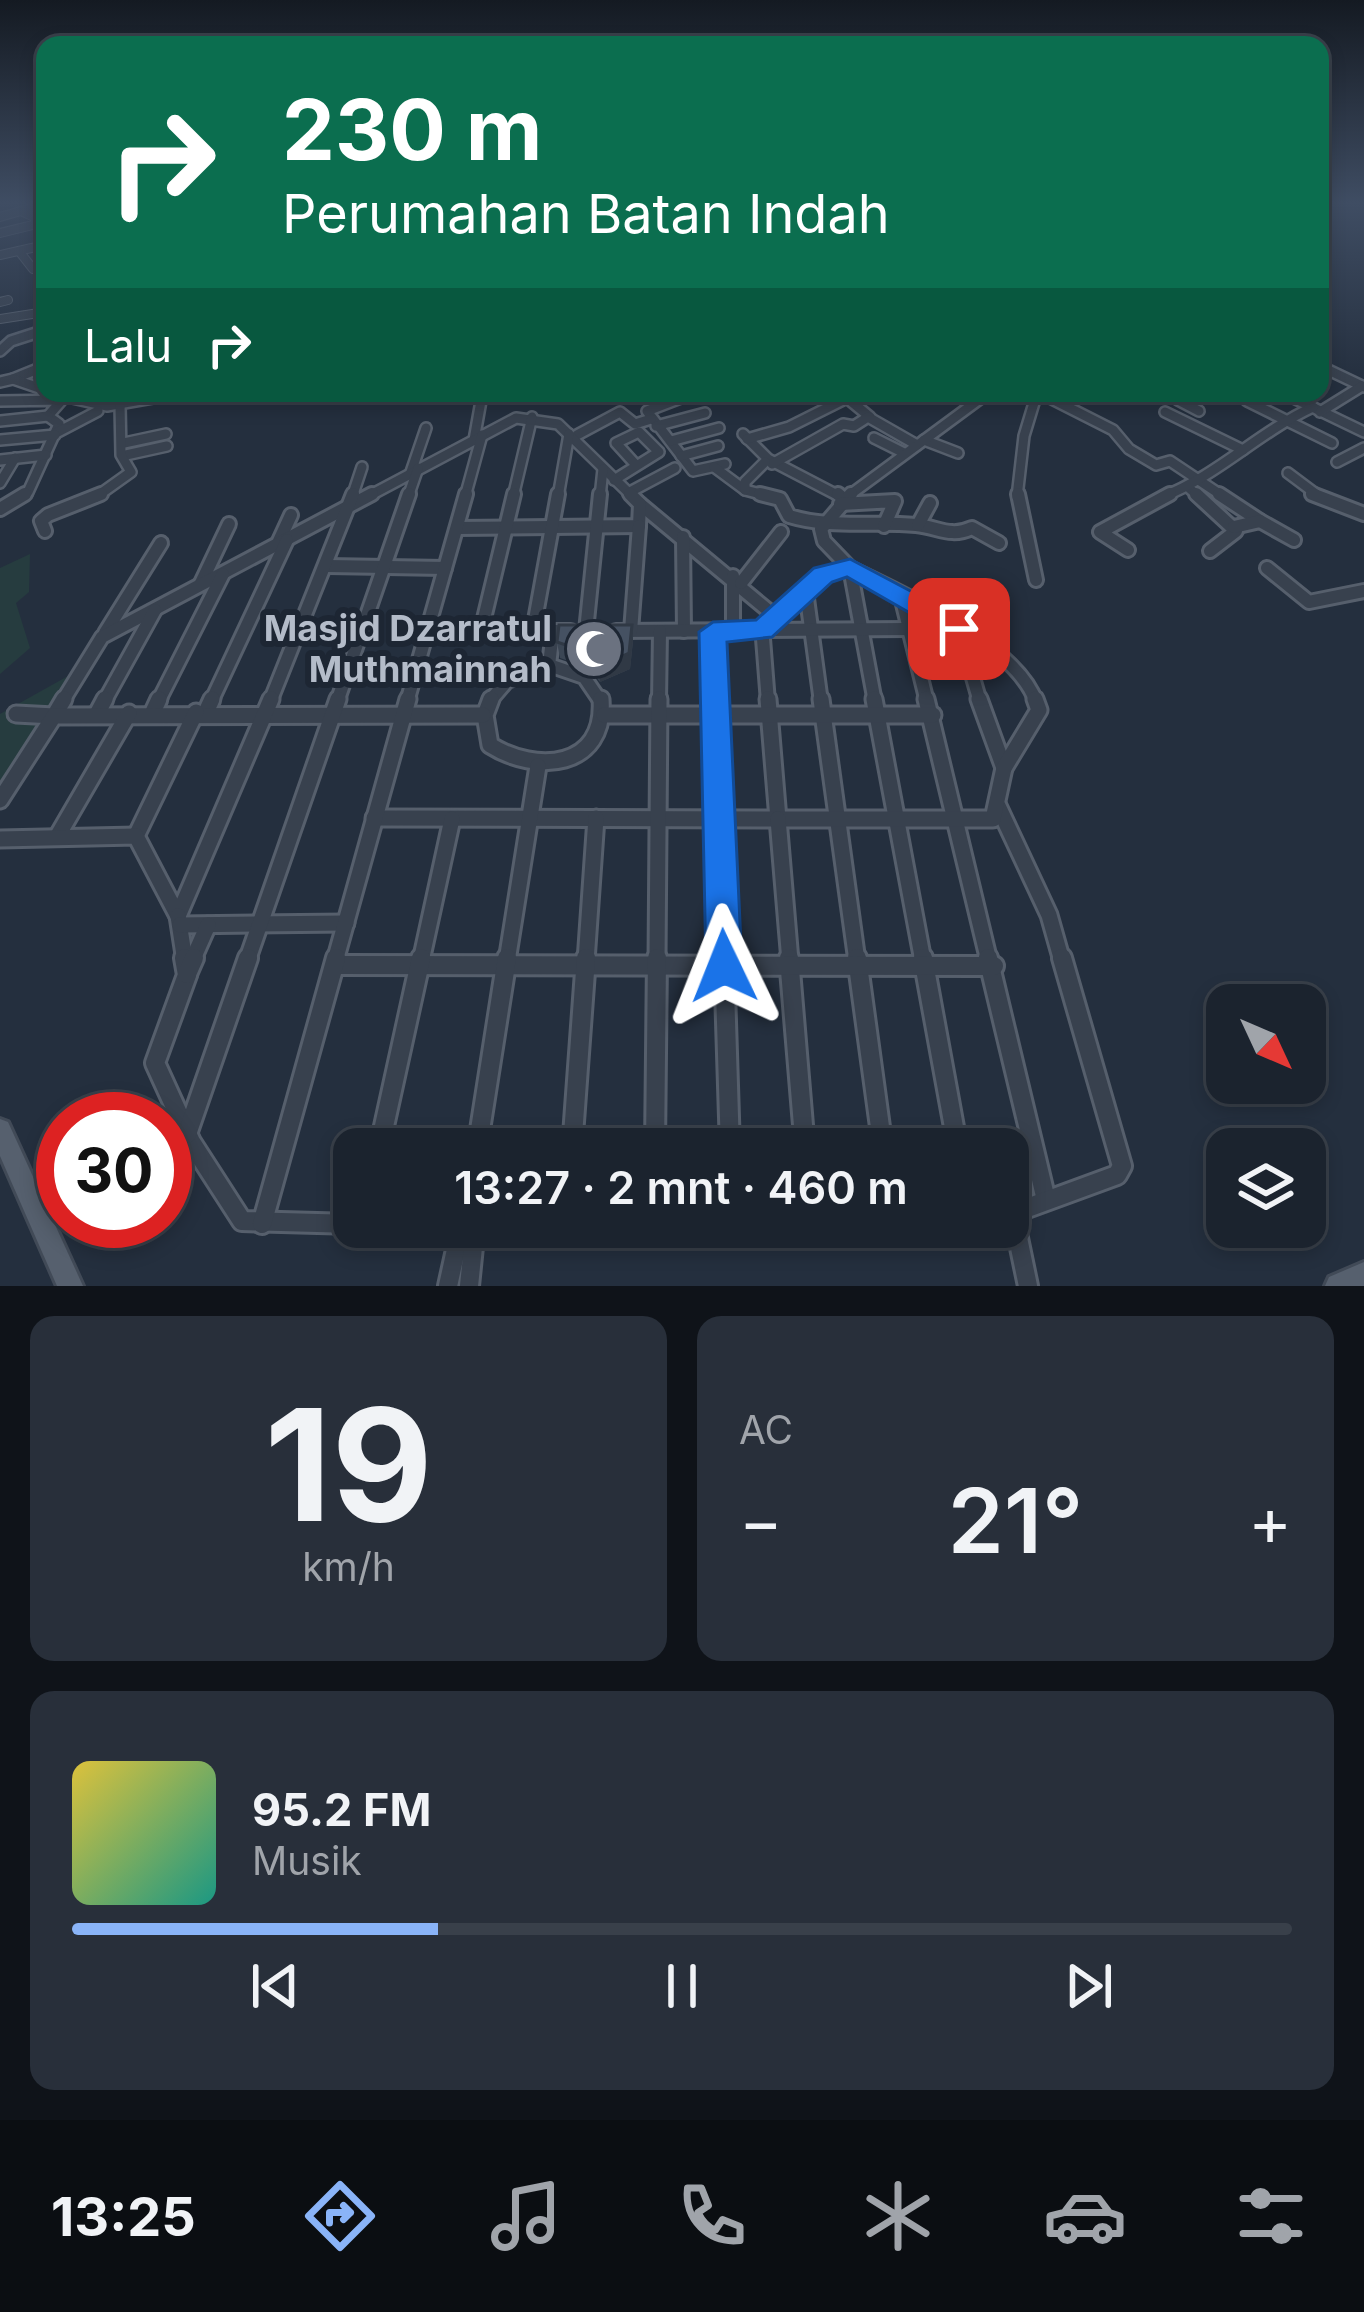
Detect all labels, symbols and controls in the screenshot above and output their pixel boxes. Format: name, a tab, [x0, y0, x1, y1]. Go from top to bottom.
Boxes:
text: 230 m	[282, 79, 542, 180]
icon: right	[84, 84, 240, 240]
text: Perumahan Batan Indah	[282, 181, 890, 246]
icon: right	[196, 312, 262, 378]
text: Lalu	[84, 318, 172, 373]
pin	[908, 578, 1010, 680]
icon: arrive	[926, 596, 992, 662]
place label: Masjid Dzarratul Muthmainnah	[264, 606, 552, 691]
mosque icon: Masjid Dzarratul Muthmainnah	[563, 618, 625, 680]
position arrow	[661, 903, 787, 1029]
north arrow	[1206, 984, 1326, 1104]
map controls	[1206, 984, 1326, 1248]
speed limit sign: 30	[36, 1092, 192, 1248]
button: layers	[1206, 1128, 1326, 1248]
text: 13:27 · 2 mnt · 460 m	[454, 1160, 908, 1215]
text: 19	[264, 1370, 433, 1559]
text: AC	[739, 1406, 793, 1453]
text: 21°	[948, 1466, 1083, 1575]
text: −	[739, 1481, 783, 1561]
text: +	[1248, 1481, 1292, 1561]
text: km/h	[302, 1543, 395, 1590]
text: 95.2 FM	[252, 1782, 431, 1837]
text: Musik	[252, 1837, 362, 1884]
icon: previous	[242, 1953, 308, 2019]
icon: pause	[649, 1953, 715, 2019]
icon: next	[1056, 1953, 1122, 2019]
icon: directions	[298, 2174, 382, 2258]
icon: music	[484, 2174, 568, 2258]
icon: phone	[670, 2174, 754, 2258]
icon: climate	[856, 2174, 940, 2258]
icon: car	[1043, 2174, 1127, 2258]
icon: filters	[1229, 2174, 1313, 2258]
text: 13:25	[51, 2184, 196, 2249]

